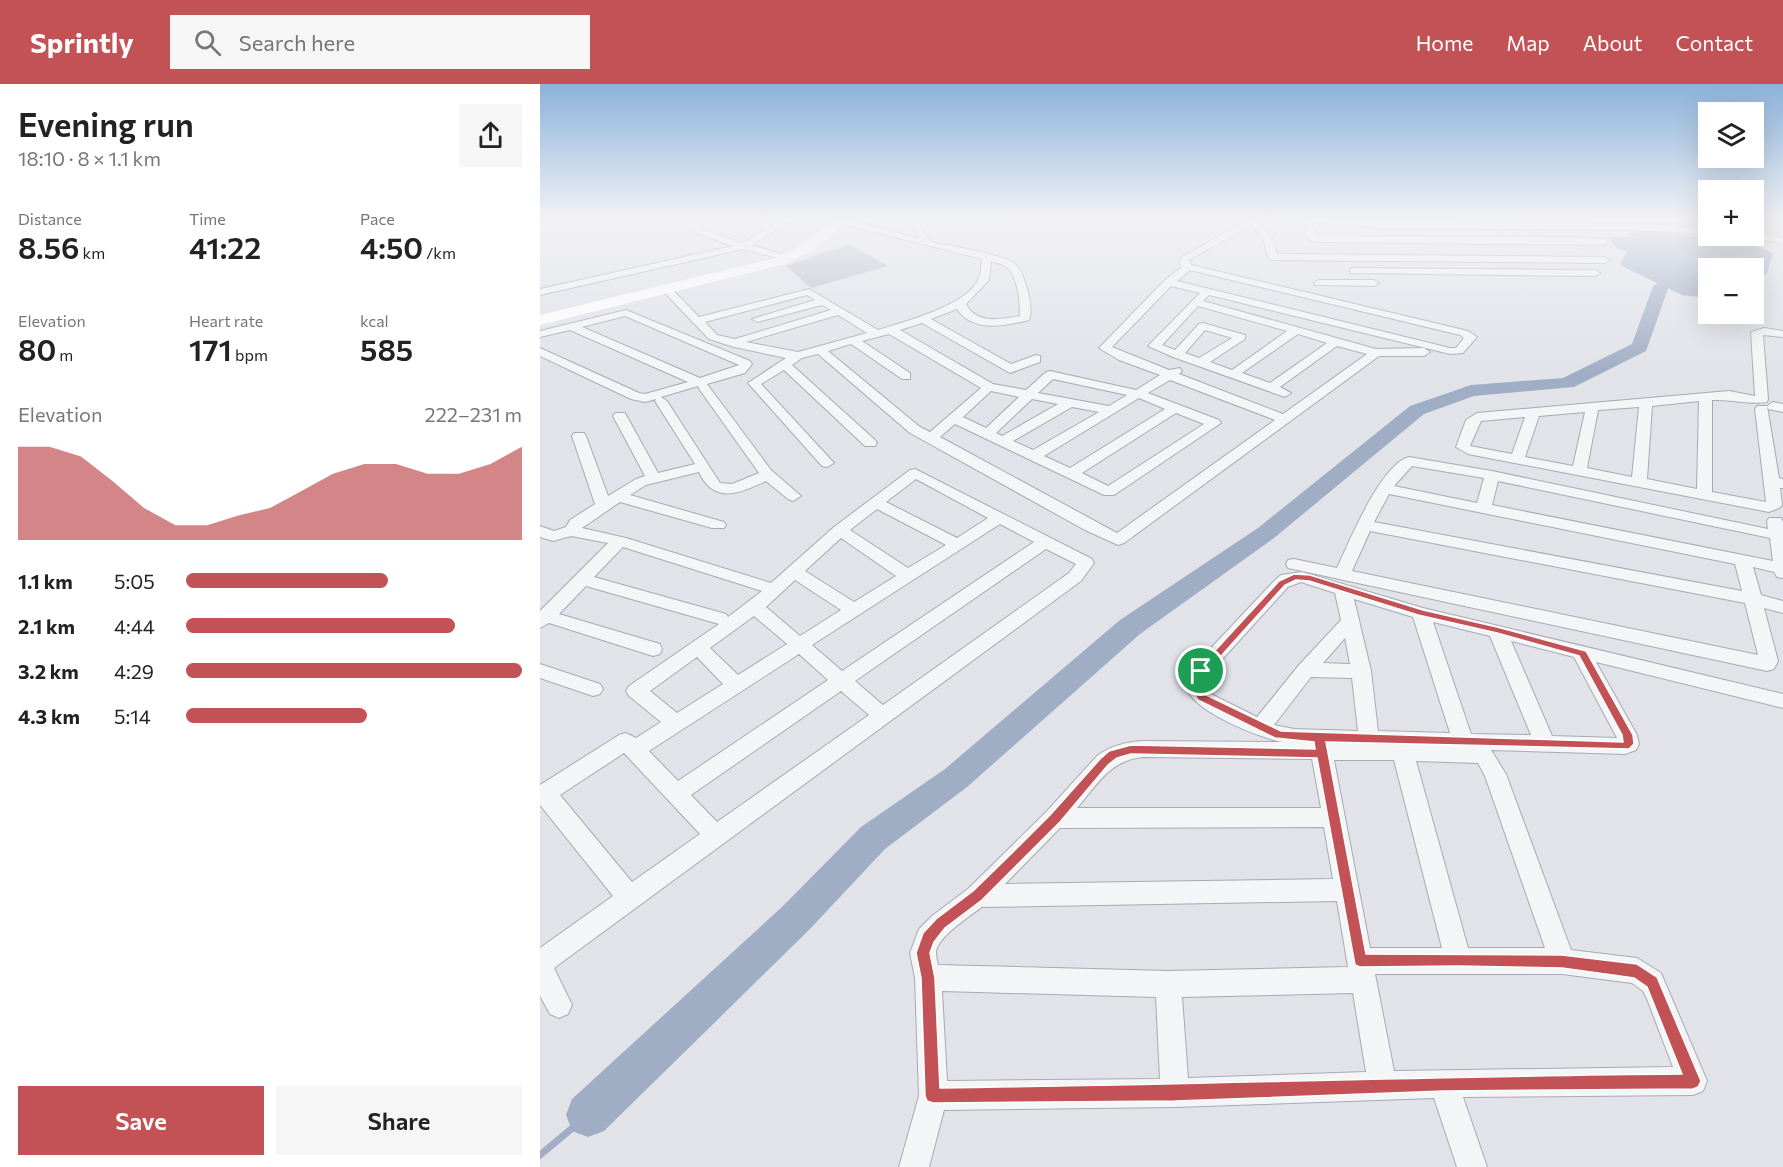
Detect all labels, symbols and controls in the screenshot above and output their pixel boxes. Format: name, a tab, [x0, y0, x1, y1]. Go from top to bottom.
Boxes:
search box	[170, 15, 590, 69]
text: Sprintly	[30, 25, 134, 59]
icon: search	[191, 26, 224, 59]
text: Search here	[239, 29, 355, 56]
text: Home	[1416, 30, 1473, 55]
text: Map	[1506, 30, 1550, 55]
text: About	[1583, 30, 1642, 55]
text: Contact	[1675, 30, 1753, 55]
map controls	[1698, 102, 1764, 324]
button: layers	[1698, 102, 1764, 168]
text: Evening run	[18, 103, 194, 144]
button: share	[459, 104, 522, 167]
text: 18:10 · 8 × 1.1 km	[18, 146, 161, 170]
button: +	[1698, 180, 1764, 246]
text: Distance	[18, 209, 82, 228]
text: Time	[189, 209, 226, 228]
text: Pace	[360, 209, 395, 228]
text: 8.56	[18, 228, 79, 265]
text: 41:22	[189, 228, 261, 265]
text: 4:50	[360, 228, 423, 265]
text: km	[79, 243, 105, 262]
text: /km	[423, 243, 456, 262]
button: −	[1698, 258, 1764, 324]
text: Elevation	[18, 311, 86, 330]
text: Heart rate	[189, 311, 263, 330]
text: kcal	[360, 311, 389, 330]
text: 80	[18, 330, 56, 367]
text: 171	[189, 330, 232, 367]
text: 585	[360, 330, 413, 367]
text: m	[56, 345, 73, 364]
text: bpm	[232, 345, 268, 364]
text: Elevation	[18, 402, 103, 426]
text: 222–231 m	[425, 402, 522, 426]
text: 1.1 km	[18, 569, 73, 593]
text: 5:05	[114, 569, 155, 593]
text: 2.1 km	[18, 614, 75, 638]
text: 4:44	[114, 614, 155, 638]
pin	[1175, 645, 1226, 696]
icon: arrive	[1184, 654, 1217, 687]
text: 3.2 km	[18, 659, 79, 683]
text: 4:29	[114, 659, 154, 683]
text: 4.3 km	[18, 704, 80, 728]
text: 5:14	[114, 704, 151, 728]
button: Save	[18, 1086, 264, 1155]
button: Share	[276, 1086, 522, 1155]

